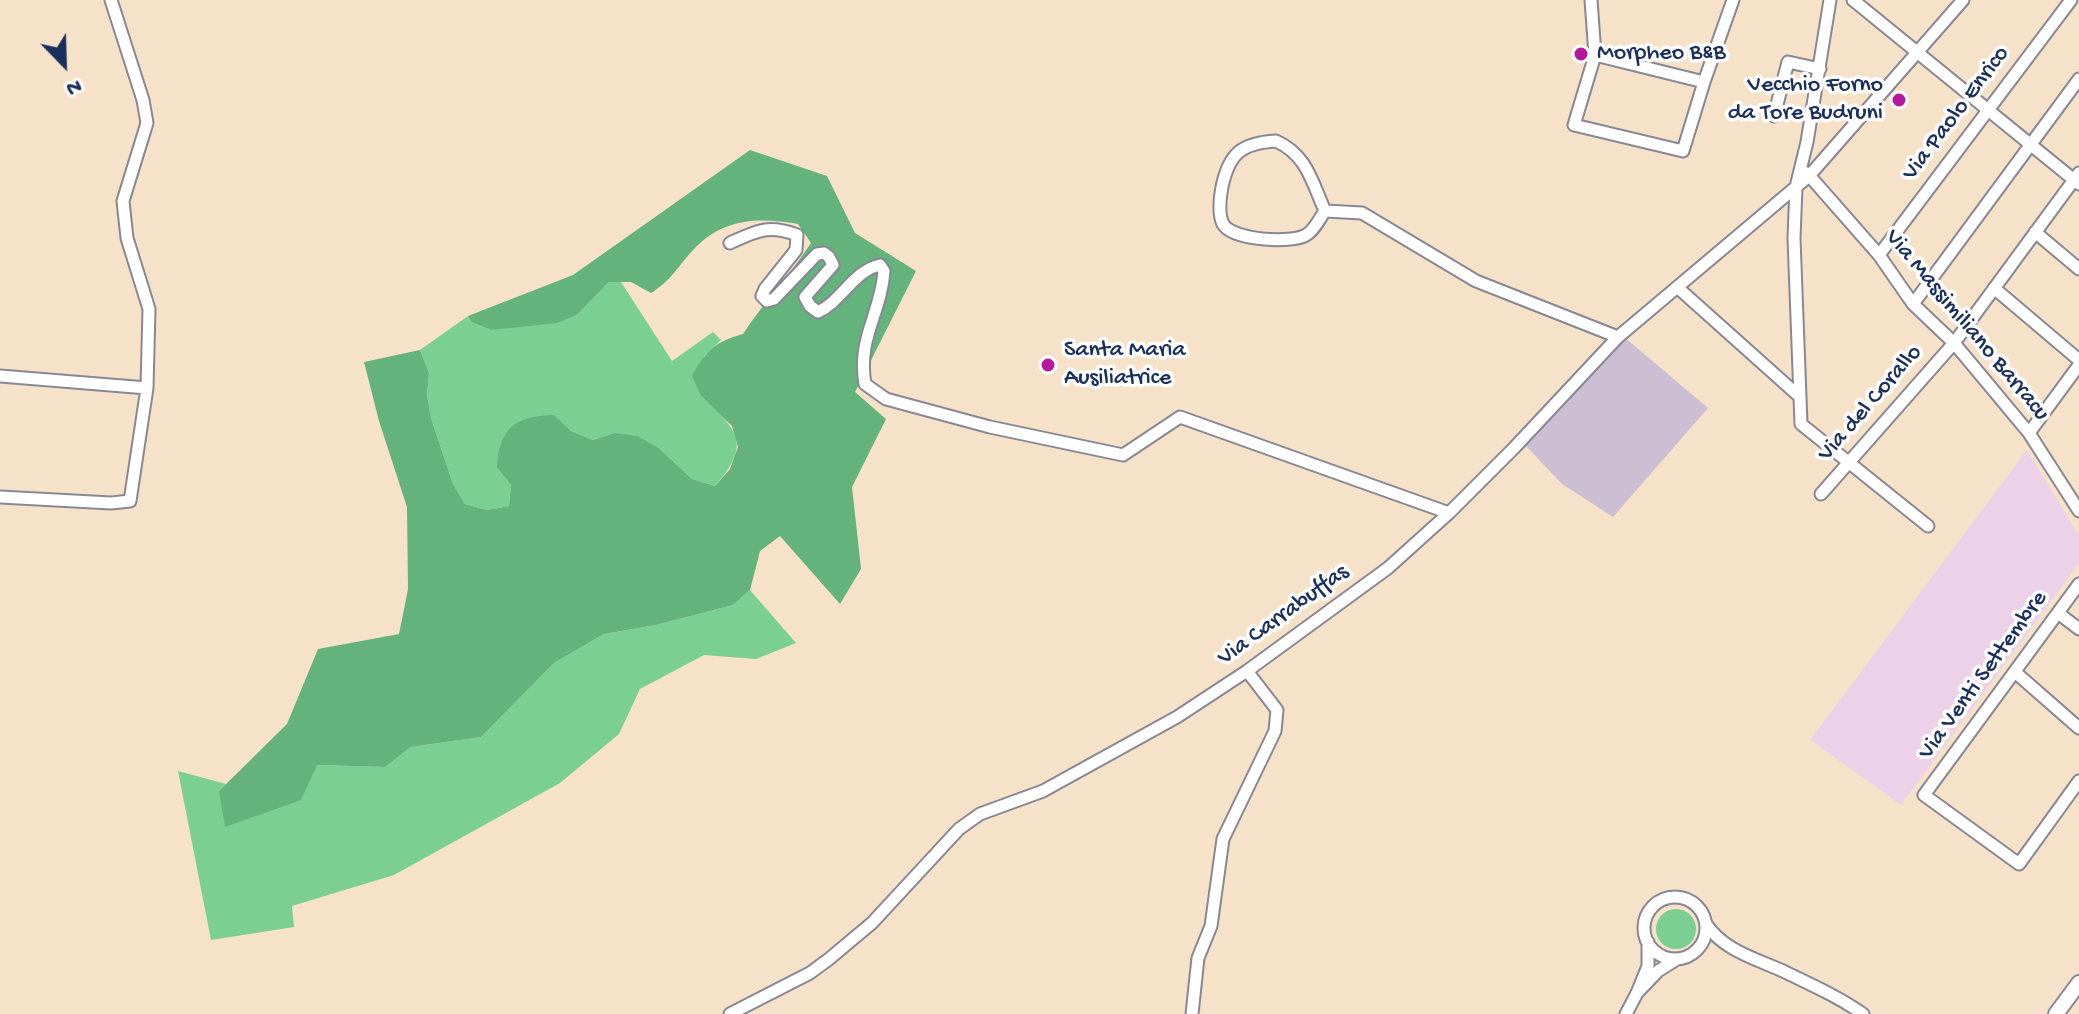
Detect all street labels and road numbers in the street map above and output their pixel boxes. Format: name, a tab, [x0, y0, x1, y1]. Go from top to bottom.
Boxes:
street label: Via Paolo Enrico	[1897, 41, 2017, 187]
street label: Via Massimiliano Barracu	[1877, 224, 2055, 428]
street label: Via del Corallo	[1812, 340, 1930, 468]
street label: Via Carrabuffas	[1213, 559, 1355, 673]
street label: Via Venti Settembre	[1913, 586, 2055, 766]

